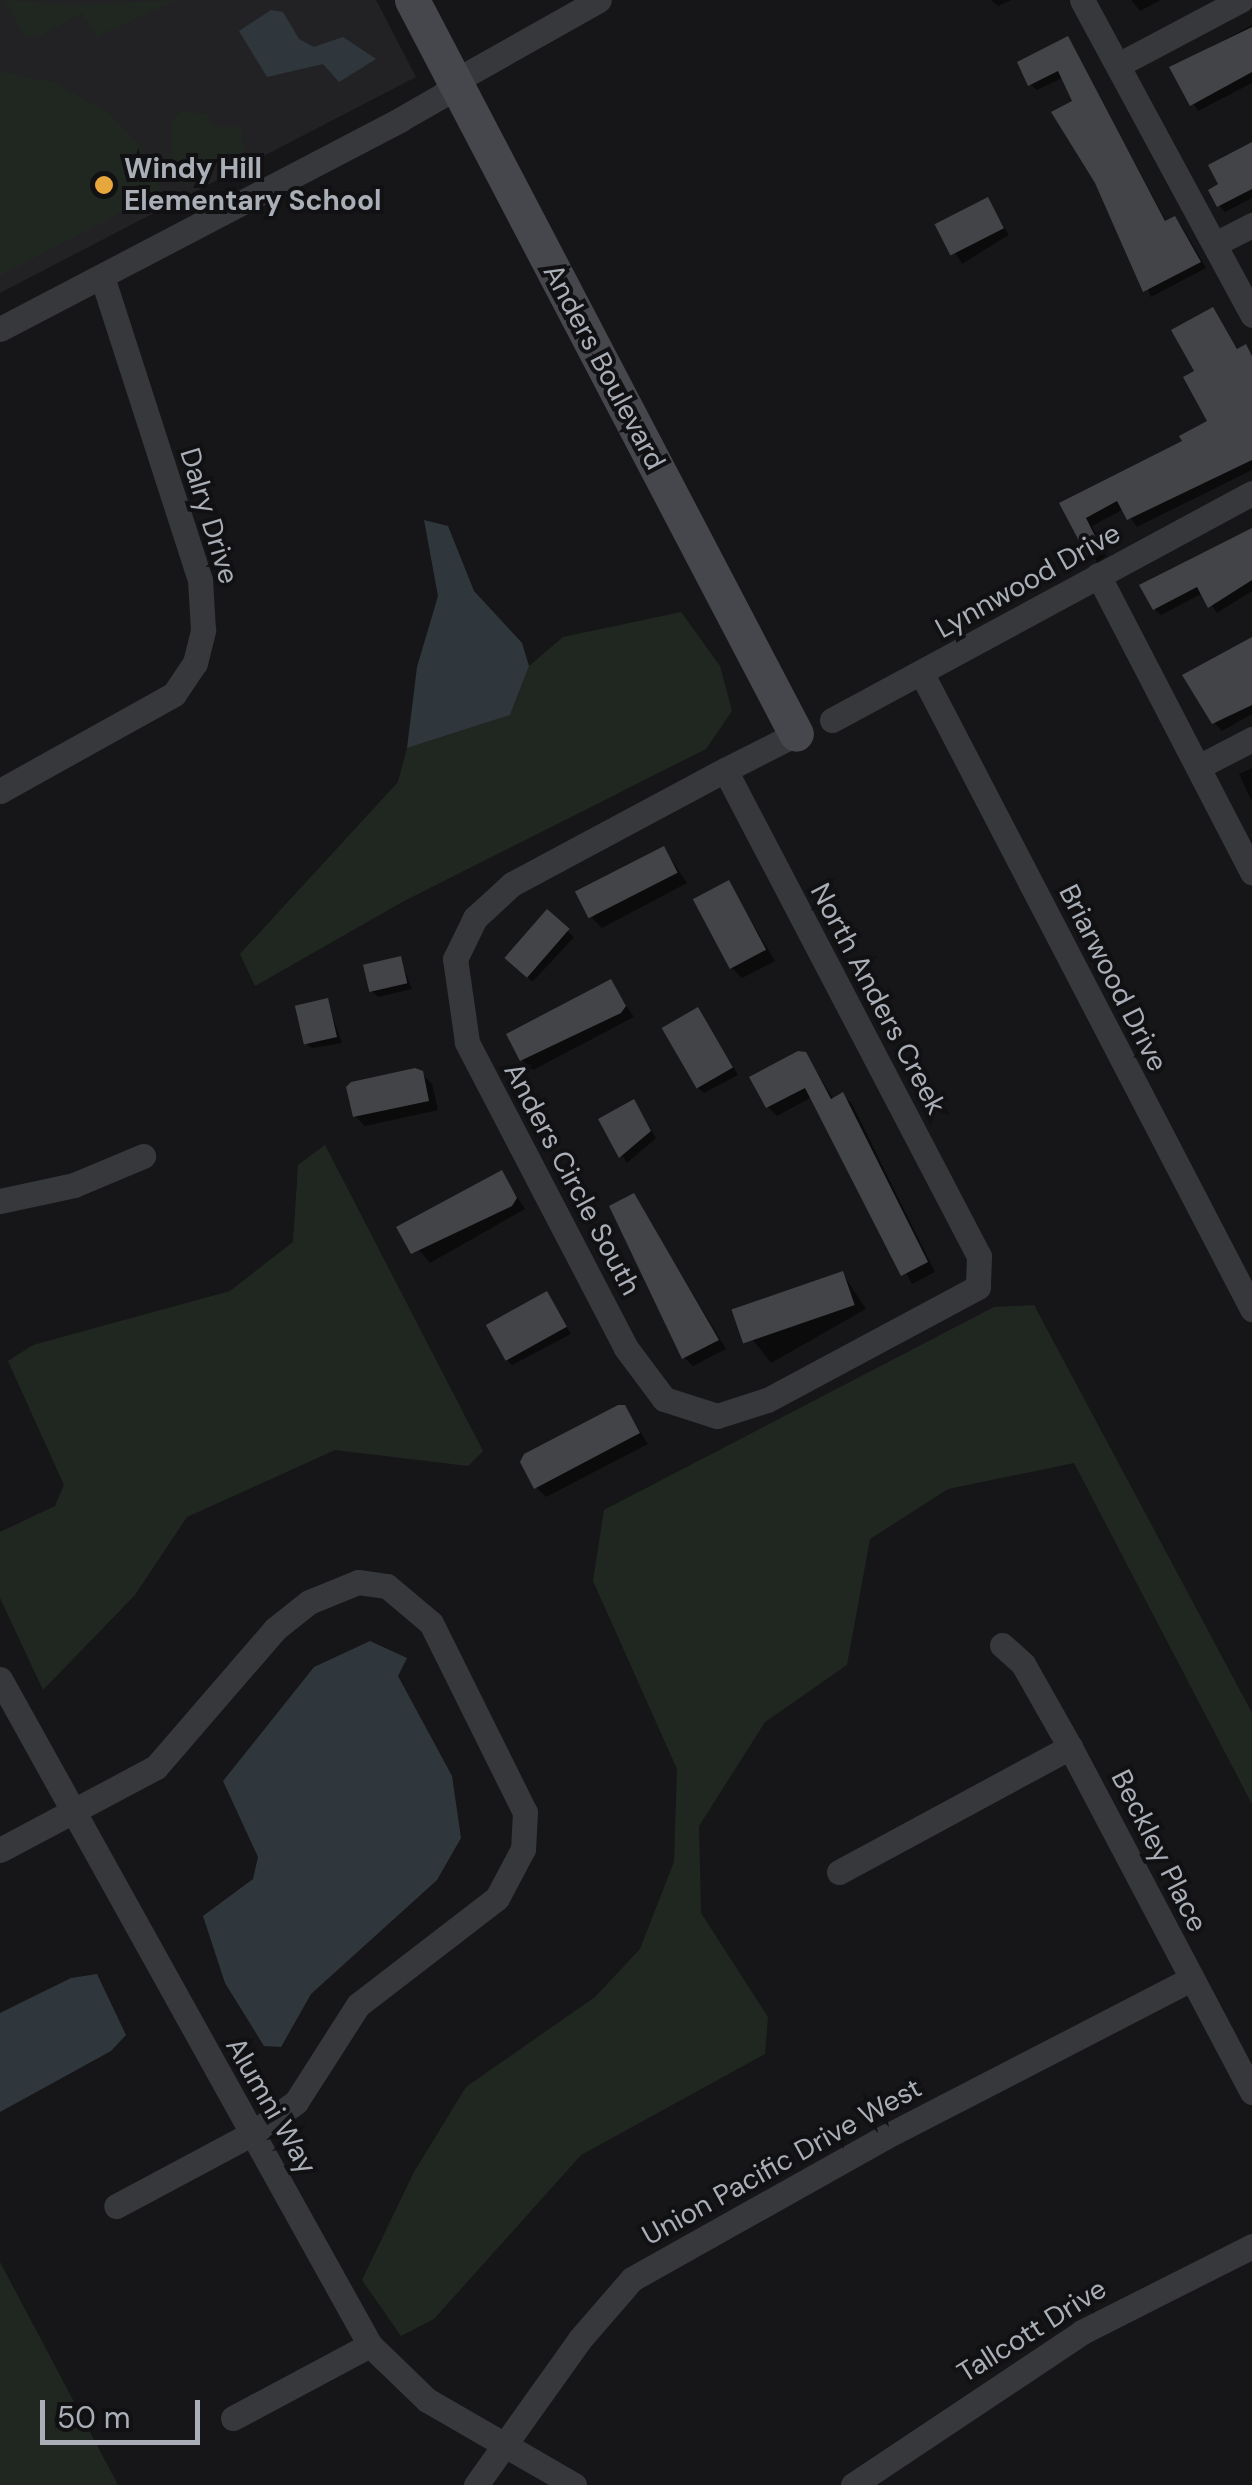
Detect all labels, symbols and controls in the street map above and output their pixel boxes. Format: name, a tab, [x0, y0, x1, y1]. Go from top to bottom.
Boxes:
place label: Windy Hill Elementary School	[124, 152, 381, 218]
marker: Windy Hill Elementary School	[93, 174, 115, 196]
street label: Anders Boulevard	[536, 259, 672, 475]
street label: Dalry Drive	[172, 444, 246, 588]
street label: Lynnwood Drive	[930, 516, 1126, 646]
street label: North Anders Creek	[803, 878, 953, 1120]
street label: Briarwood Drive	[1052, 879, 1174, 1077]
street label: Anders Circle South	[497, 1057, 647, 1301]
street label: Beckley Place	[1104, 1764, 1214, 1938]
street label: Alumni Way	[218, 2032, 324, 2180]
street label: Union Pacific Drive West	[637, 2071, 927, 2253]
street label: Tallcott Drive	[951, 2272, 1113, 2390]
scale bar	[45, 2380, 205, 2442]
text: 50 m	[57, 2398, 131, 2437]

